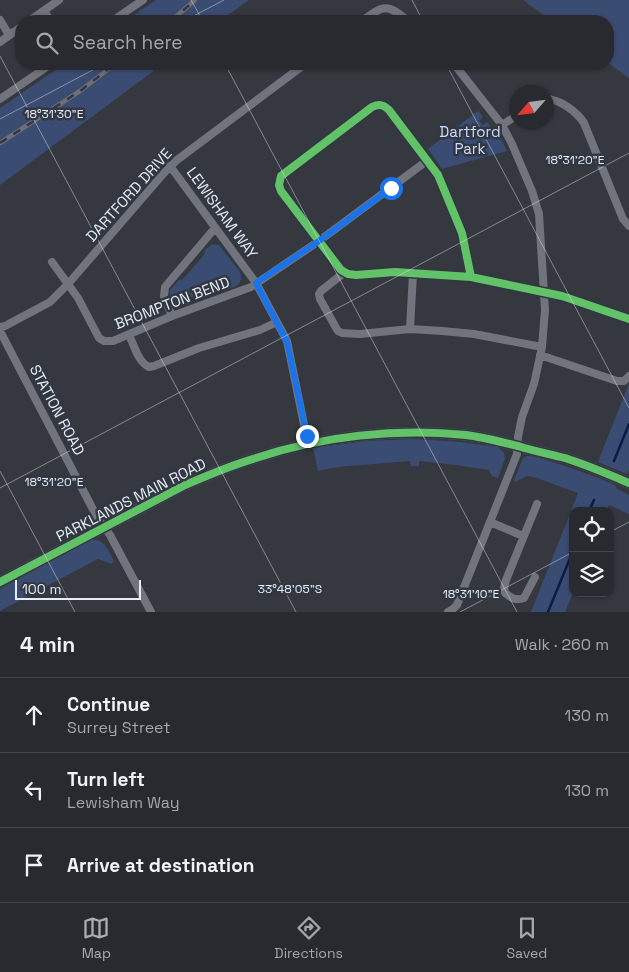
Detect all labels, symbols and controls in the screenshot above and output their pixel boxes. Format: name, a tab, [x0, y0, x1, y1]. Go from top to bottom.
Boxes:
search box	[15, 15, 614, 70]
icon: search	[33, 29, 61, 57]
text: Search here	[73, 30, 183, 55]
north arrow	[509, 85, 554, 130]
text: 18°31'30"E	[25, 106, 84, 122]
park label: Dartford Park	[439, 122, 501, 158]
street label: DARTFORD DRIVE	[82, 144, 176, 245]
text: 18°31'20"E	[546, 152, 605, 168]
street label: LEWISHAM WAY	[183, 163, 262, 262]
route start	[380, 177, 403, 200]
street label: BROMPTON BEND	[112, 272, 232, 333]
street label: STATION ROAD	[26, 361, 89, 458]
route end	[296, 425, 319, 448]
street label: PARKLANDS MAIN ROAD	[53, 454, 209, 546]
text: 18°31'20"E	[25, 474, 84, 490]
map controls	[569, 507, 614, 597]
button: locate	[569, 507, 614, 552]
button: layers	[569, 552, 614, 597]
scale bar	[15, 577, 141, 600]
text: 100 m	[22, 580, 61, 598]
text: 33°48'05"S	[258, 581, 322, 597]
text: 18°31'10"E	[443, 586, 500, 602]
text: 4 min	[20, 631, 75, 658]
text: Walk · 260 m	[515, 634, 609, 655]
text: Continue	[67, 692, 150, 717]
icon: ahead	[20, 701, 48, 729]
text: 130 m	[565, 705, 609, 726]
text: Surrey Street	[67, 717, 171, 738]
text: Turn left	[67, 767, 145, 792]
icon: left	[20, 776, 48, 804]
text: 130 m	[565, 780, 609, 801]
text: Lewisham Way	[67, 792, 180, 813]
icon: arrive	[20, 851, 48, 879]
text: Arrive at destination	[67, 853, 255, 878]
tab: Map	[82, 914, 111, 962]
tab: Directions	[274, 914, 343, 962]
tab: Saved	[506, 914, 547, 962]

